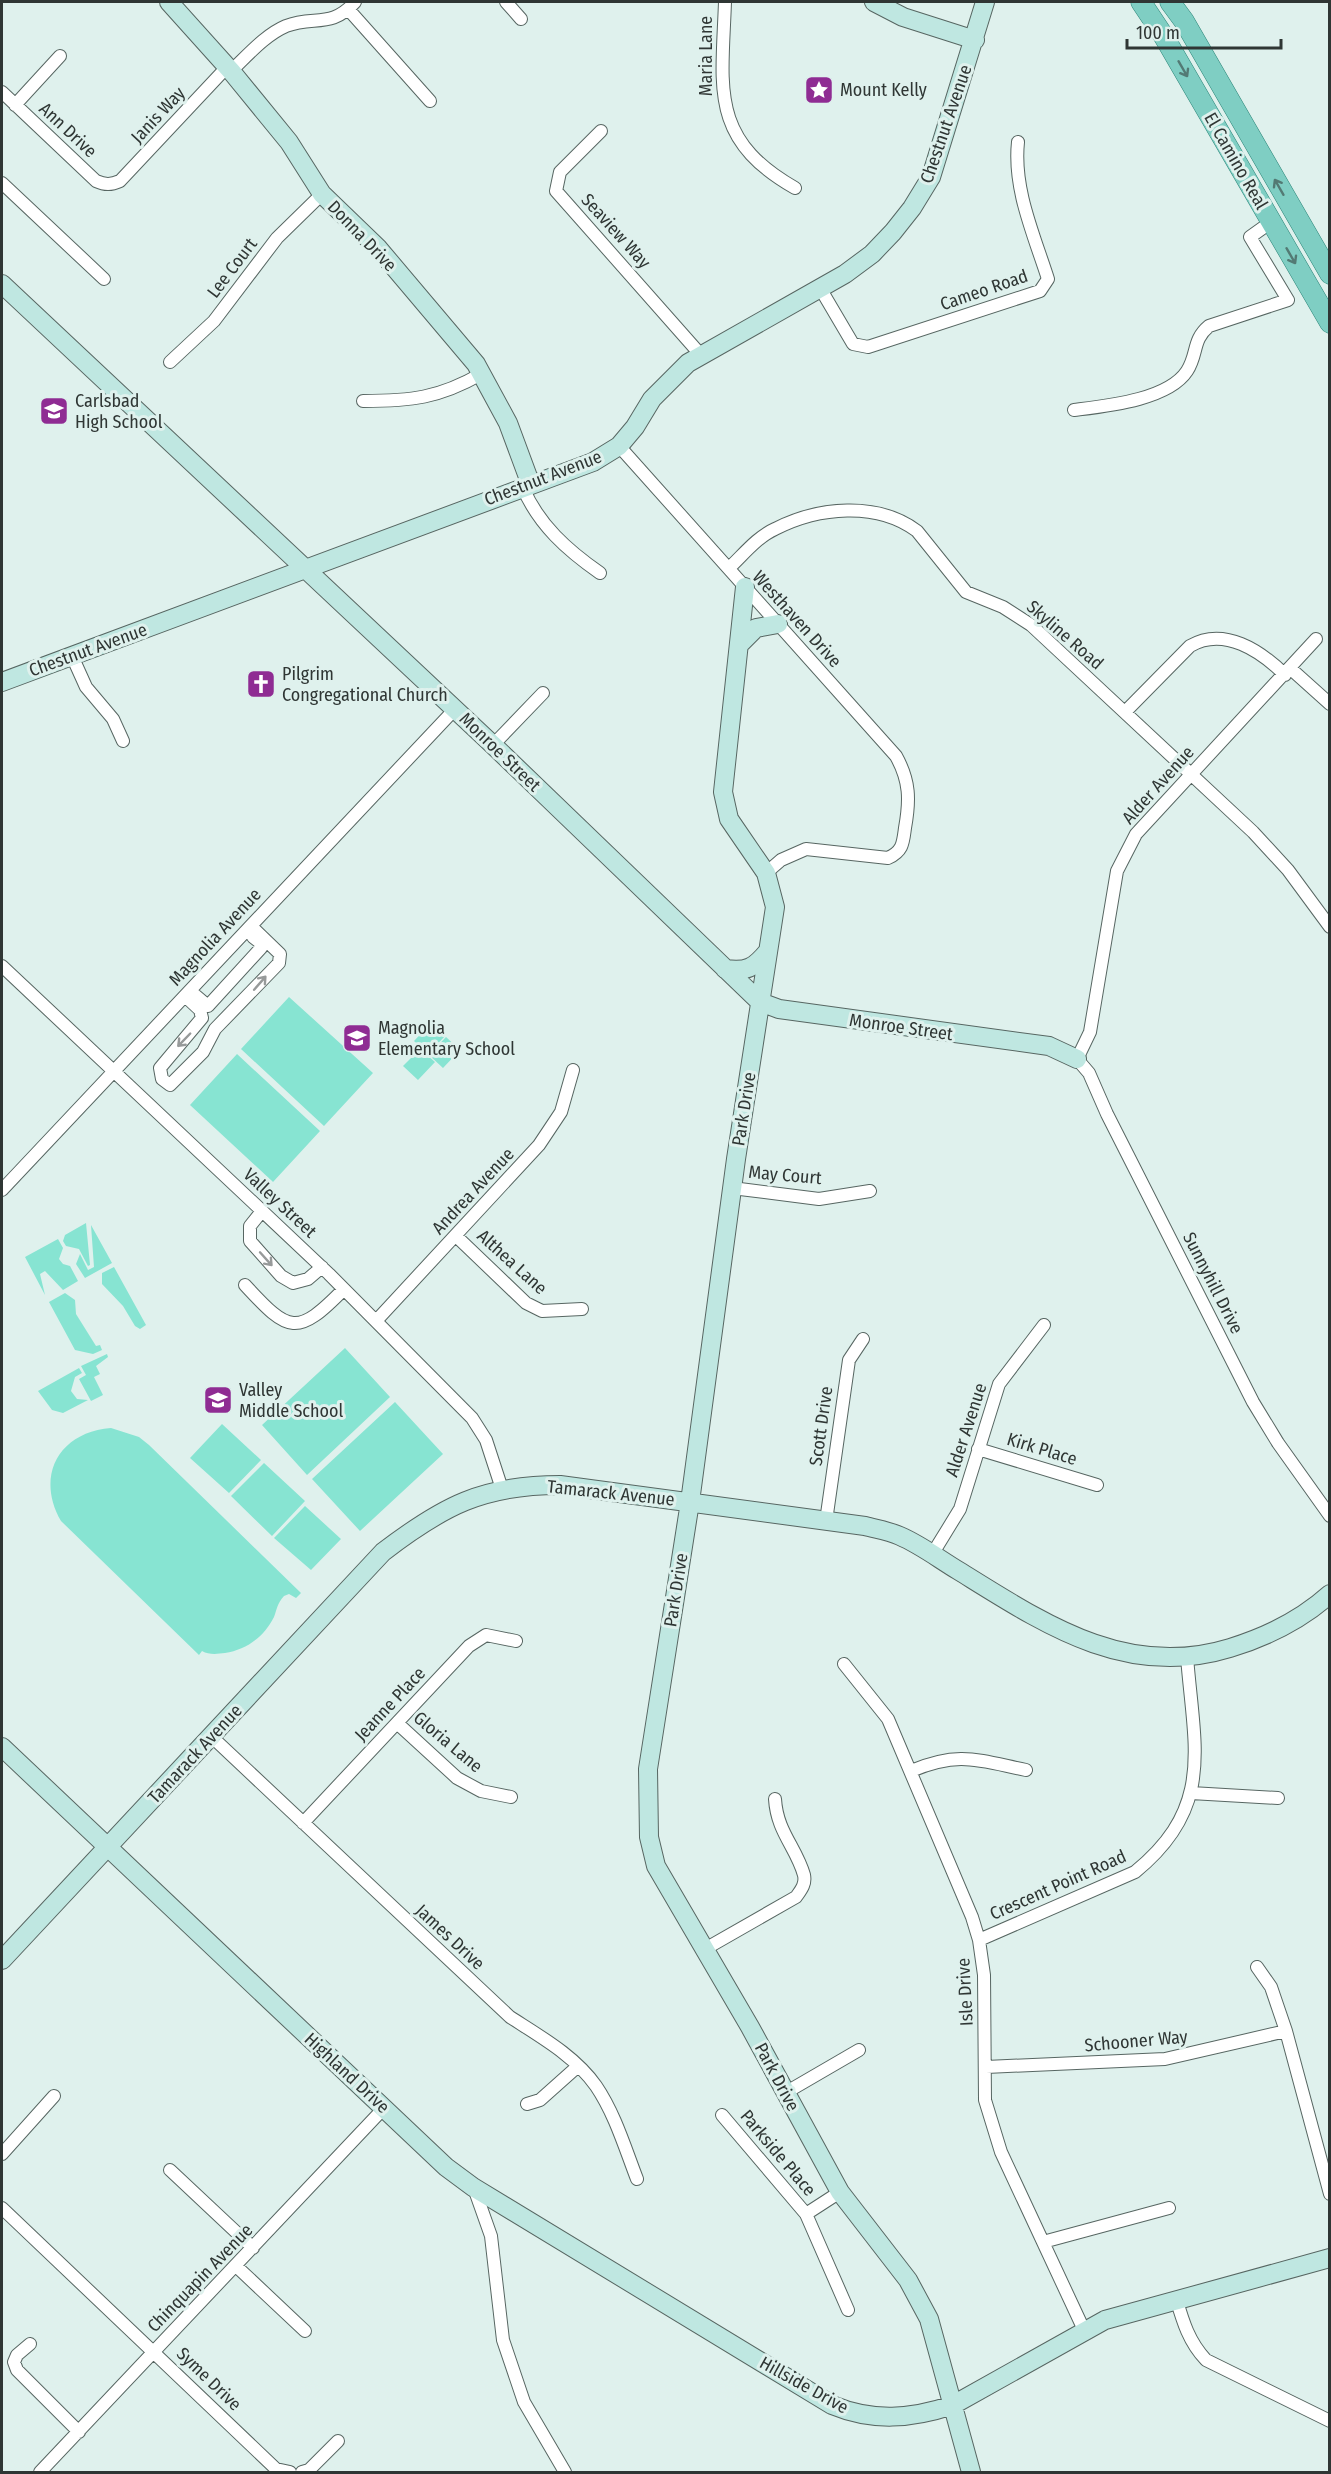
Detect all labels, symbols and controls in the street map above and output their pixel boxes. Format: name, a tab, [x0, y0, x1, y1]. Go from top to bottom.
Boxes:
scale bar	[1127, 12, 1282, 50]
street label: Maria Lane	[695, 16, 717, 96]
text: 100 m	[1136, 22, 1180, 44]
one-way arrow	[1177, 60, 1189, 77]
street label: Chestnut Avenue	[915, 62, 977, 186]
place icon: Mount Kelly	[803, 74, 835, 106]
place label: Mount Kelly	[840, 79, 927, 101]
street label: Janis Way	[126, 82, 190, 148]
street label: Ann Drive	[35, 98, 101, 162]
street label: El Camino Real	[1199, 109, 1273, 214]
one-way arrow	[1273, 178, 1285, 195]
street label: Seaview Way	[577, 189, 655, 273]
street label: Donna Drive	[323, 196, 401, 276]
street label: Lee Court	[202, 234, 262, 302]
one-way arrow	[1285, 247, 1297, 264]
street label: Cameo Road	[937, 265, 1031, 315]
place label: Carlsbad High School	[75, 390, 163, 433]
school or university icon: Carlsbad High School	[38, 395, 70, 427]
street label: Chestnut Avenue	[481, 445, 605, 510]
street label: Westhaven Drive	[748, 566, 846, 672]
street label: Skyline Road	[1022, 596, 1108, 674]
street label: Chestnut Avenue	[26, 618, 150, 682]
place label: Pilgrim Congregational Church	[282, 663, 448, 706]
church icon: Pilgrim Congregational Church	[245, 668, 277, 700]
street label: Monroe Street	[455, 708, 545, 796]
street label: Alder Avenue	[1117, 741, 1199, 829]
street label: Magnolia Avenue	[164, 884, 266, 990]
one-way arrow	[253, 976, 267, 991]
street label: Monroe Street	[848, 1009, 954, 1045]
place label: Magnolia Elementary School	[378, 1017, 515, 1060]
school or university icon: Magnolia Elementary School	[341, 1022, 373, 1054]
one-way arrow	[176, 1033, 191, 1048]
street label: Park Drive	[727, 1070, 761, 1147]
street label: Andrea Avenue	[427, 1143, 519, 1239]
street label: May Court	[747, 1161, 823, 1189]
street label: Valley Street	[239, 1164, 321, 1242]
street label: Althea Lane	[473, 1225, 552, 1299]
street label: Sunnyhill Drive	[1178, 1229, 1248, 1338]
one-way arrow	[259, 1251, 273, 1266]
place label: Valley Middle School	[239, 1379, 343, 1422]
street label: Alder Avenue	[941, 1380, 992, 1480]
school or university icon: Valley Middle School	[202, 1384, 234, 1416]
street label: Scott Drive	[805, 1385, 837, 1467]
street label: Kirk Place	[1004, 1428, 1080, 1470]
street label: Tamarack Avenue	[546, 1475, 676, 1511]
street label: Park Drive	[659, 1551, 693, 1628]
street label: Jeanne Place	[350, 1662, 430, 1746]
street label: Tamarack Avenue	[143, 1700, 247, 1808]
street label: Gloria Lane	[409, 1707, 487, 1777]
street label: Crescent Point Road	[986, 1845, 1130, 1925]
street label: James Drive	[411, 1899, 489, 1975]
street label: Isle Drive	[952, 1957, 978, 2027]
street label: Schooner Way	[1084, 2026, 1188, 2056]
street label: Highland Drive	[300, 2028, 394, 2118]
street label: Park Drive	[750, 2039, 804, 2115]
street label: Parkside Place	[736, 2105, 821, 2201]
street label: Chinquapin Avenue	[143, 2219, 257, 2337]
street label: Syme Drive	[172, 2343, 246, 2415]
street label: Hillside Drive	[756, 2352, 852, 2418]

